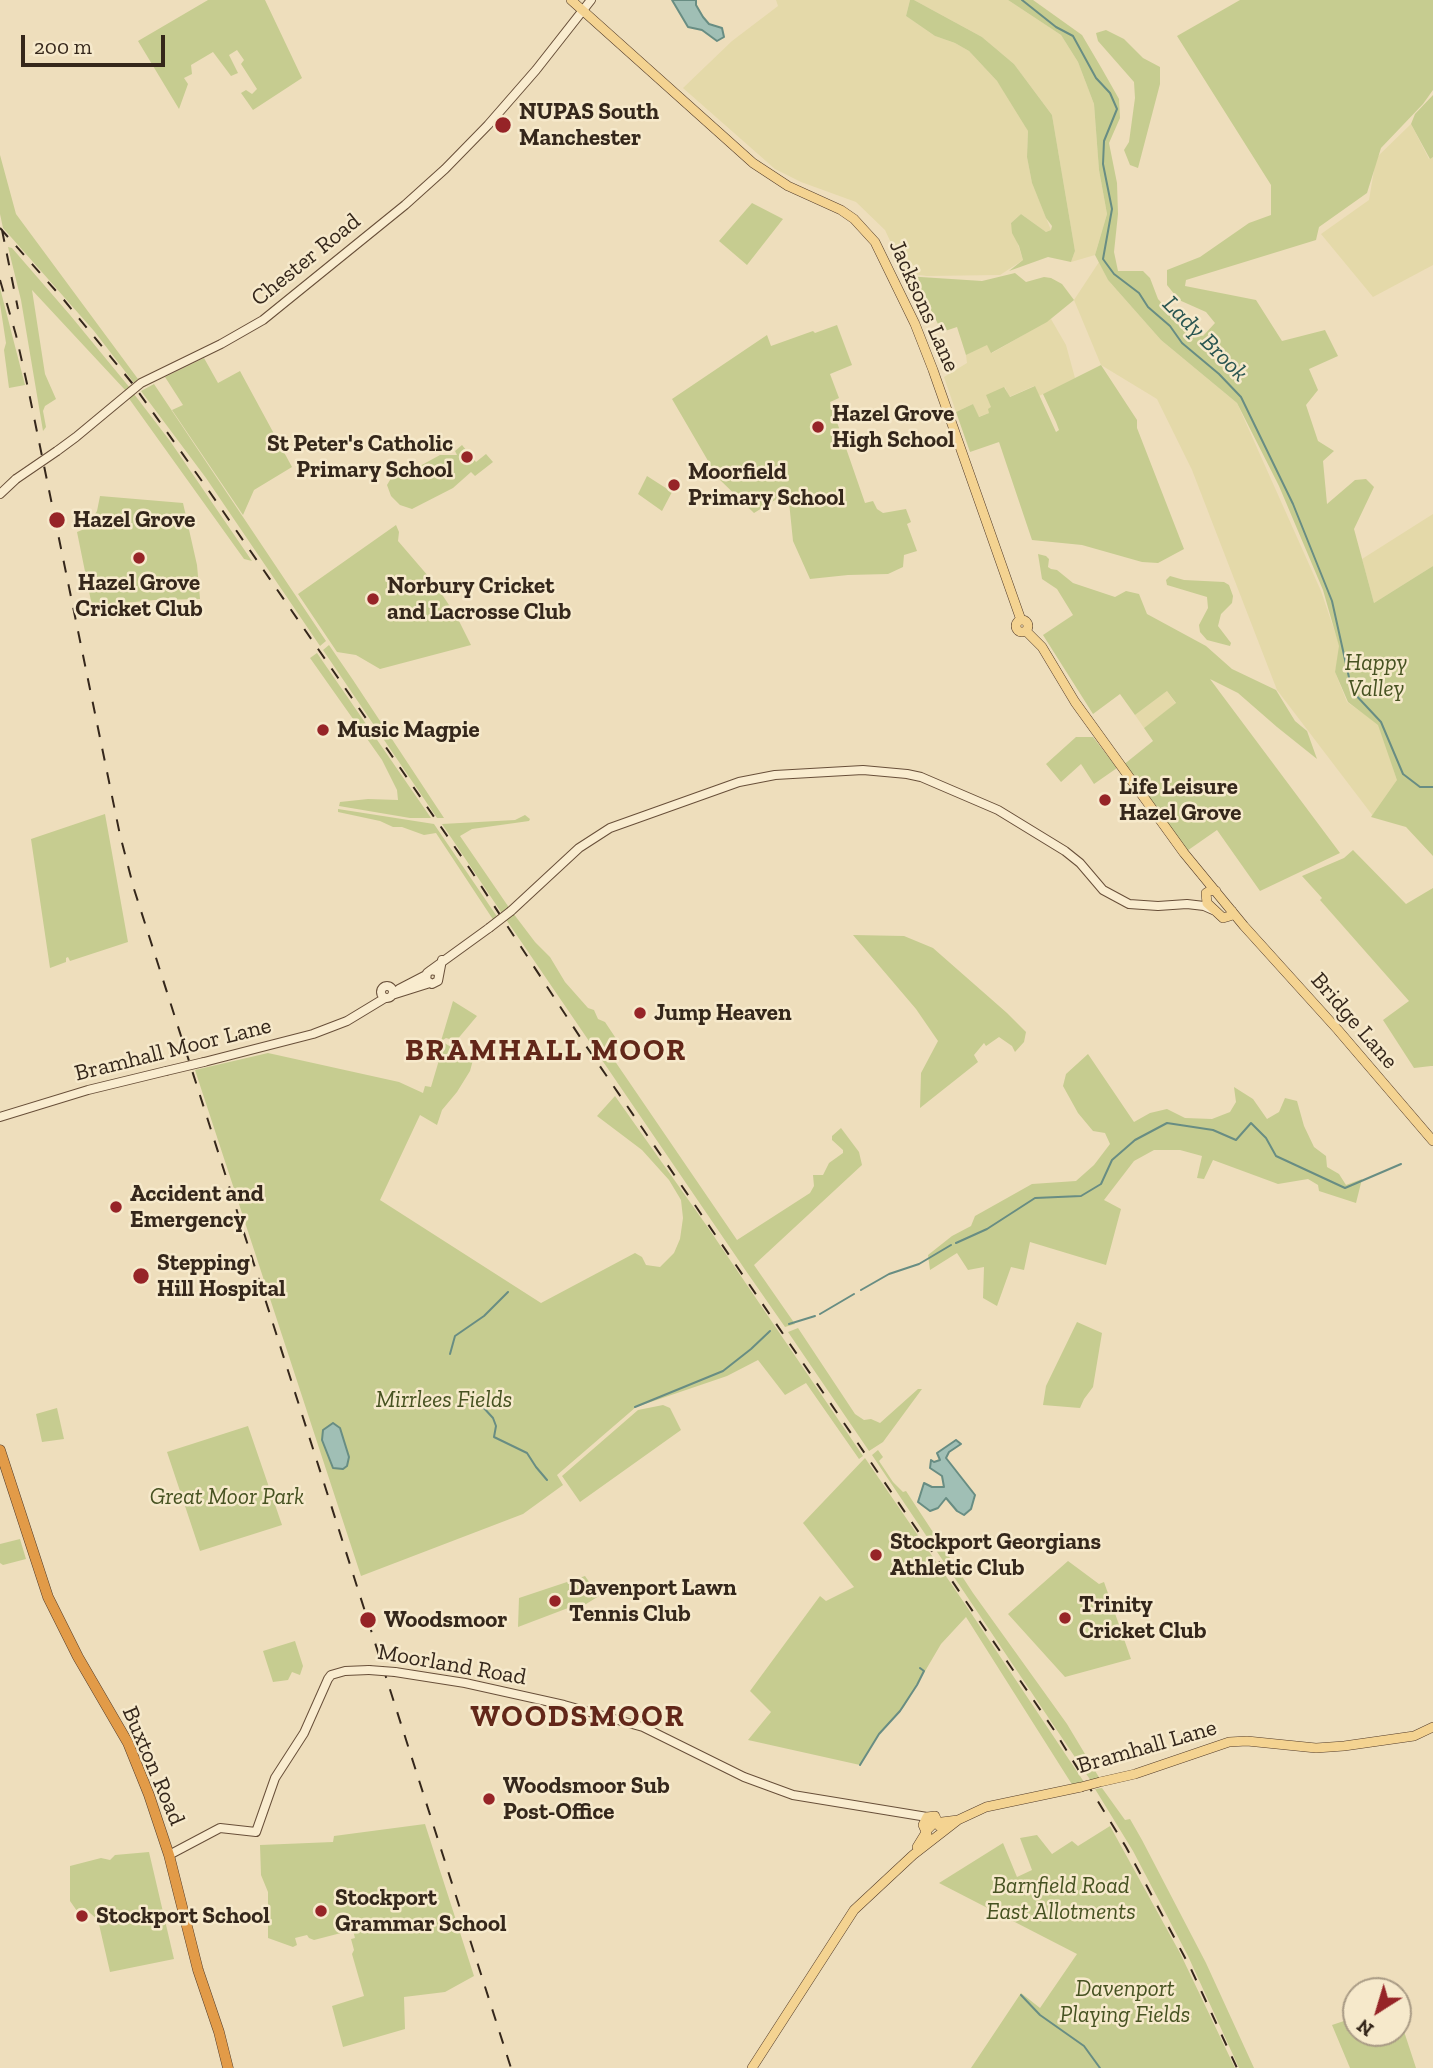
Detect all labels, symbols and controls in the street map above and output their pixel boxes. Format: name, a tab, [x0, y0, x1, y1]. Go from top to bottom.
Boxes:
scale bar	[24, 21, 168, 65]
text: 200 m	[34, 34, 92, 59]
place label: NUPAS South Manchester	[519, 98, 659, 152]
marker: NUPAS South Manchester	[493, 115, 513, 135]
street label: Chester Road	[246, 208, 366, 312]
street label: Jacksons Lane	[883, 236, 965, 376]
water label: Lady Brook	[1156, 290, 1254, 388]
place label: Hazel Grove High School	[832, 400, 955, 454]
marker: Hazel Grove High School	[810, 419, 826, 435]
place label: St Peter's Catholic Primary School	[267, 430, 453, 484]
marker: St Peter's Catholic Primary School	[459, 449, 475, 465]
place label: Moorfield Primary School	[688, 458, 845, 512]
marker: Moorfield Primary School	[666, 477, 682, 493]
place label: Hazel Grove	[73, 506, 195, 534]
marker: Hazel Grove	[47, 510, 67, 530]
marker: Hazel Grove Cricket Club	[131, 550, 147, 566]
place label: Hazel Grove Cricket Club	[75, 569, 203, 623]
place label: Norbury Cricket and Lacrosse Club	[387, 572, 571, 626]
marker: Norbury Cricket and Lacrosse Club	[365, 591, 381, 607]
park label: Happy Valley	[1345, 649, 1407, 703]
place label: Music Magpie	[337, 716, 480, 744]
marker: Music Magpie	[315, 722, 331, 738]
place label: Life Leisure Hazel Grove	[1119, 773, 1241, 827]
marker: Life Leisure Hazel Grove	[1097, 792, 1113, 808]
street label: Bridge Lane	[1305, 967, 1403, 1075]
place label: Jump Heaven	[654, 999, 792, 1027]
marker: Jump Heaven	[632, 1005, 648, 1021]
street label: Bramhall Moor Lane	[72, 1012, 274, 1088]
district label: BRAMHALL MOOR	[407, 1033, 685, 1069]
place label: Accident and Emergency	[130, 1180, 264, 1234]
marker: Accident and Emergency	[108, 1199, 124, 1215]
place label: Stepping Hill Hospital	[157, 1249, 286, 1303]
marker: Stepping Hill Hospital	[131, 1266, 151, 1286]
park label: Mirrlees Fields	[376, 1386, 512, 1414]
park label: Great Moor Park	[150, 1483, 304, 1511]
place label: Stockport Georgians Athletic Club	[890, 1528, 1101, 1582]
marker: Stockport Georgians Athletic Club	[868, 1547, 884, 1563]
place label: Davenport Lawn Tennis Club	[569, 1574, 737, 1628]
place label: Trinity Cricket Club	[1079, 1591, 1206, 1645]
marker: Davenport Lawn Tennis Club	[547, 1593, 563, 1609]
place label: Woodsmoor	[384, 1606, 507, 1634]
marker: Woodsmoor	[358, 1610, 378, 1630]
marker: Trinity Cricket Club	[1057, 1610, 1073, 1626]
street label: Moorland Road	[375, 1638, 529, 1692]
district label: WOODSMOOR	[472, 1699, 684, 1735]
street label: Buxton Road	[116, 1702, 190, 1830]
street label: Bramhall Lane	[1074, 1714, 1220, 1780]
place label: Woodsmoor Sub Post-Office	[503, 1772, 670, 1826]
marker: Woodsmoor Sub Post-Office	[481, 1791, 497, 1807]
park label: Barnfield Road East Allotments	[986, 1872, 1136, 1926]
place label: Stockport Grammar School	[335, 1884, 506, 1938]
place label: Stockport School	[96, 1902, 270, 1930]
marker: Stockport Grammar School	[313, 1903, 329, 1919]
marker: Stockport School	[74, 1908, 90, 1924]
park label: Davenport Playing Fields	[1060, 1975, 1190, 2029]
north arrow	[1342, 1977, 1412, 2047]
text: N	[1353, 2014, 1378, 2041]

